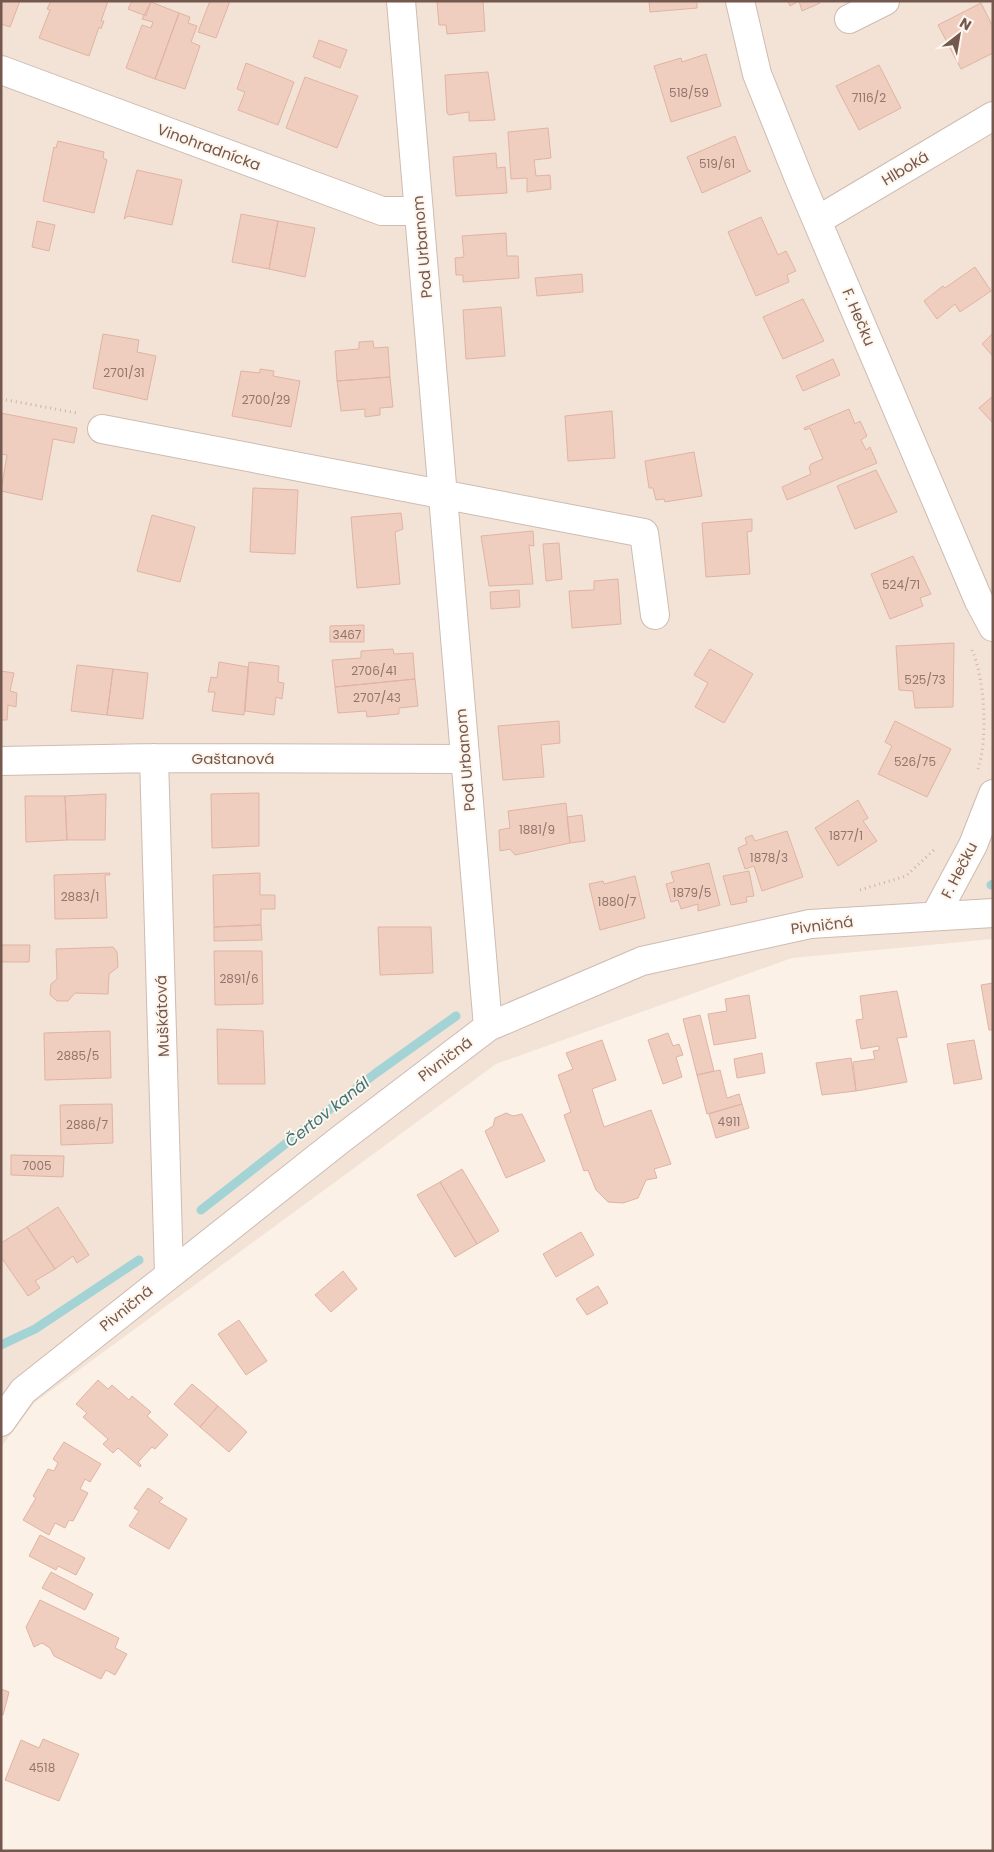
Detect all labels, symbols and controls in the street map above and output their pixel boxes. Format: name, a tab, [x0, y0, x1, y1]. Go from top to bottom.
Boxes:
north arrow	[934, 10, 984, 60]
text: N	[956, 13, 975, 35]
house number: 518/59	[669, 84, 709, 101]
house number: 7116/2	[852, 89, 886, 106]
street label: Vinohradnícka	[154, 119, 264, 175]
street label: Hlboká	[877, 146, 933, 190]
house number: 519/61	[699, 155, 735, 172]
street label: Pod Urbanom	[407, 195, 437, 299]
street label: F. Hečku	[837, 285, 881, 349]
house number: 2701/31	[103, 364, 145, 381]
house number: 2700/29	[242, 391, 290, 408]
house number: 524/71	[882, 576, 920, 593]
house number: 3467	[333, 626, 362, 643]
house number: 2706/41	[351, 662, 397, 679]
house number: 525/73	[904, 671, 946, 688]
house number: 2707/43	[353, 689, 401, 706]
street label: Pod Urbanom	[450, 708, 480, 812]
street label: Gaštanová	[192, 748, 275, 769]
house number: 526/75	[894, 753, 936, 770]
house number: 1881/9	[519, 821, 555, 838]
house number: 1877/1	[829, 827, 863, 844]
street label: F. Hečku	[936, 838, 982, 902]
house number: 1878/3	[750, 849, 788, 866]
house number: 1879/5	[673, 884, 711, 901]
house number: 2883/1	[61, 888, 99, 905]
house number: 1880/7	[598, 893, 637, 910]
street label: Pivničná	[789, 911, 855, 939]
house number: 2891/6	[219, 970, 259, 987]
street label: Muškátová	[150, 975, 174, 1057]
street label: Pivničná	[414, 1032, 476, 1086]
house number: 2885/5	[57, 1047, 99, 1064]
water label: Čertov kanál	[280, 1071, 374, 1152]
house number: 4911	[718, 1113, 740, 1130]
house number: 2886/7	[66, 1116, 108, 1133]
house number: 7005	[22, 1157, 52, 1174]
street label: Pivničná	[95, 1280, 157, 1336]
house number: 4518	[29, 1759, 55, 1776]

